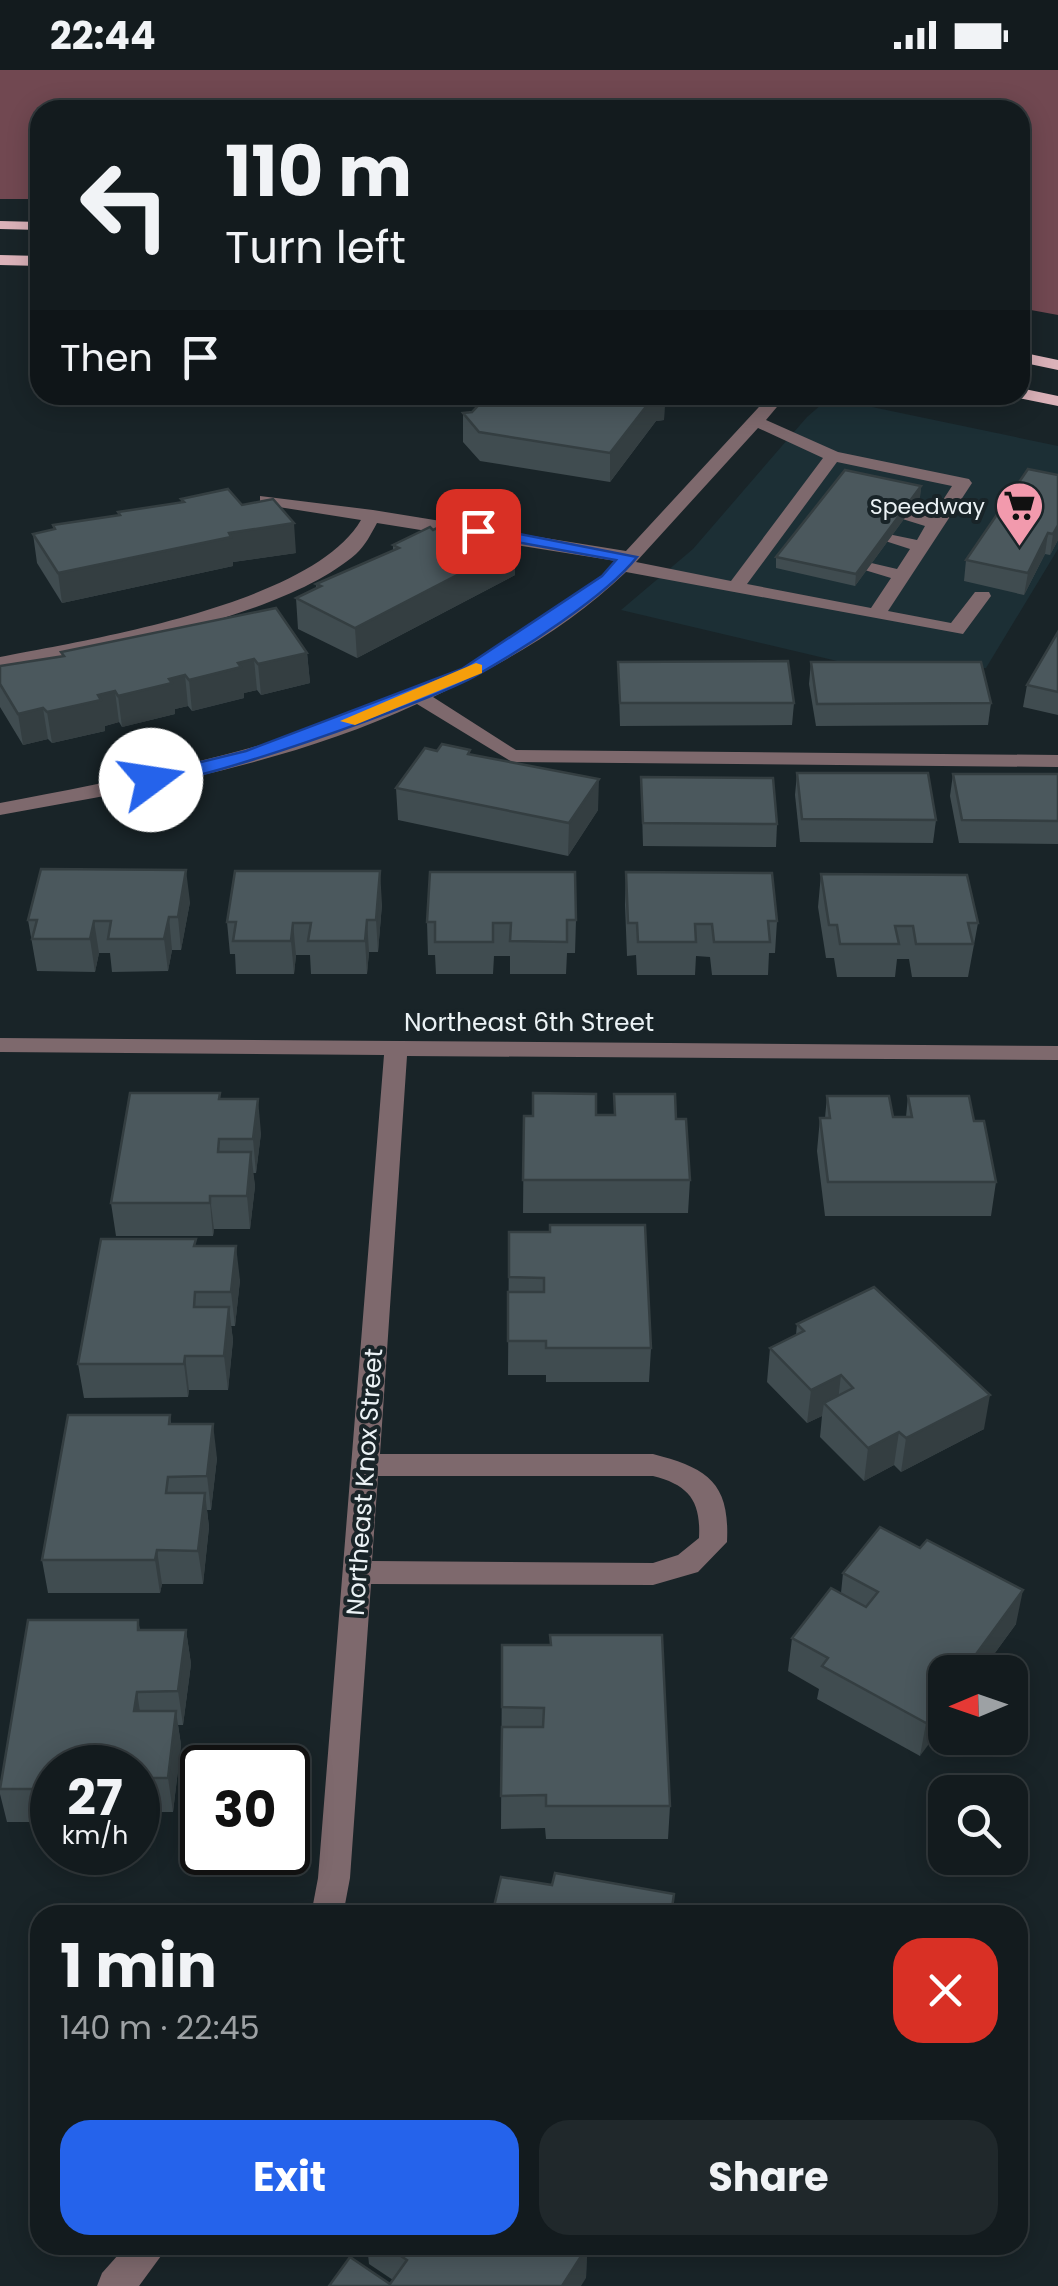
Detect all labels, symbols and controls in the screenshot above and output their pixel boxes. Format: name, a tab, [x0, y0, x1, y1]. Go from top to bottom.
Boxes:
text: 22:44	[50, 9, 156, 62]
text: 110 m	[225, 122, 412, 221]
icon: left	[60, 140, 190, 270]
text: Turn left	[225, 216, 406, 279]
icon: arrive	[173, 330, 228, 385]
text: Then	[60, 331, 153, 384]
supermarket icon: Speedway	[994, 480, 1046, 548]
pin	[436, 489, 521, 574]
place label: Speedway	[870, 491, 986, 522]
icon: arrive	[451, 504, 506, 559]
position arrow	[99, 728, 203, 832]
street label: Northeast 6th Street	[404, 1005, 654, 1040]
street label: Northeast Knox Street	[338, 1347, 391, 1617]
north arrow	[928, 1655, 1028, 1755]
map controls	[928, 1655, 1028, 1875]
speed limit sign: 30	[180, 1745, 310, 1875]
text: 27	[67, 1762, 123, 1833]
button: search	[928, 1775, 1028, 1875]
text: km/h	[62, 1818, 128, 1853]
text: 1 min	[60, 1924, 217, 2008]
button: close	[893, 1938, 998, 2043]
text: 140 m · 22:45	[60, 2005, 260, 2050]
button: Exit	[60, 2120, 519, 2235]
button: Share	[539, 2120, 998, 2235]

